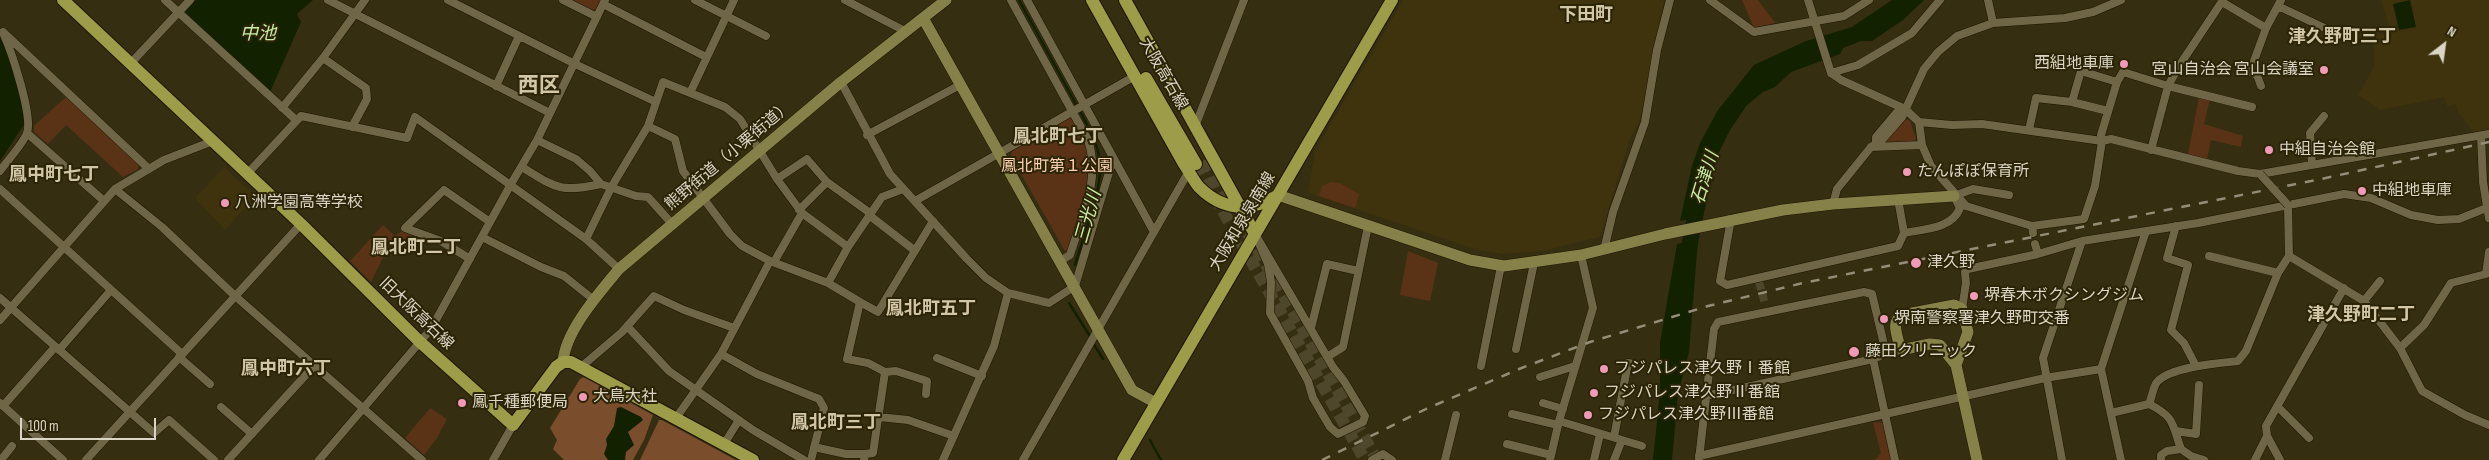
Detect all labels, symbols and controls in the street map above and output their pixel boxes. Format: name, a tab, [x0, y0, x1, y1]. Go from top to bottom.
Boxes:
district label: 下田町	[1559, 4, 1613, 26]
north arrow	[2419, 20, 2469, 70]
text: N	[2444, 22, 2459, 41]
water label: 中池	[240, 23, 276, 45]
district label: 津久野町三丁	[2288, 26, 2396, 48]
street label: 大阪高石線	[1135, 35, 1191, 113]
place label: 西組地車庫	[2034, 54, 2114, 74]
marker: 西組地車庫	[2118, 58, 2130, 70]
place label: 宮山自治会 宮山会議室	[2151, 60, 2314, 80]
marker: 宮山自治会 宮山会議室	[2318, 64, 2330, 76]
district label: 西区	[518, 74, 560, 100]
street label: 熊野街道（小栗街道）	[662, 97, 796, 215]
district label: 鳳北町七丁	[1013, 126, 1103, 148]
place label: 中組自治会館	[2279, 140, 2375, 160]
marker: 中組自治会館	[2263, 144, 2275, 156]
water label: 石津川	[1688, 149, 1724, 207]
park label: 鳳北町第１公園	[1001, 157, 1113, 177]
place label: たんぽぽ保育所	[1917, 162, 2029, 182]
district label: 鳳中町七丁	[9, 164, 99, 186]
marker: たんぽぽ保育所	[1901, 166, 1913, 178]
street label: 大阪和泉泉南線	[1206, 169, 1280, 275]
place label: 中組地車庫	[2372, 181, 2452, 201]
marker: 中組地車庫	[2356, 185, 2368, 197]
water label: 三光川	[1071, 188, 1107, 246]
place label: 八洲学園高等学校	[235, 193, 363, 213]
marker: 八洲学園高等学校	[219, 197, 231, 209]
district label: 鳳北町二丁	[371, 237, 461, 259]
place label: 津久野	[1927, 253, 1975, 273]
marker: 津久野	[1909, 256, 1923, 270]
street label: 旧大阪高石線	[375, 274, 457, 354]
place label: 堺春木ボクシングジム	[1984, 286, 2144, 306]
marker: 堺春木ボクシングジム	[1968, 290, 1980, 302]
district label: 鳳北町五丁	[886, 298, 976, 320]
district label: 津久野町二丁	[2307, 304, 2415, 326]
place label: 堺南警察署津久野町交番	[1894, 309, 2070, 329]
marker: 堺南警察署津久野町交番	[1878, 313, 1890, 325]
place label: 藤田クリニック	[1865, 342, 1977, 362]
marker: 藤田クリニック	[1847, 345, 1861, 359]
district label: 鳳中町六丁	[241, 358, 331, 380]
place label: フジパレス津久野Ⅰ番館	[1614, 359, 1790, 379]
marker: フジパレス津久野Ⅰ番館	[1598, 363, 1610, 375]
place label: フジパレス津久野Ⅱ番館	[1604, 383, 1780, 403]
place label: 大鳥大社	[593, 387, 657, 407]
marker: フジパレス津久野Ⅱ番館	[1588, 387, 1600, 399]
marker: 大鳥大社	[577, 391, 589, 403]
place label: 鳳千種郵便局	[472, 393, 568, 413]
marker: 鳳千種郵便局	[456, 397, 468, 409]
place label: フジパレス津久野Ⅲ番館	[1598, 405, 1774, 425]
scale bar	[22, 408, 159, 440]
marker: フジパレス津久野Ⅲ番館	[1582, 409, 1594, 421]
district label: 鳳北町三丁	[791, 412, 881, 434]
text: 100 m	[28, 417, 59, 436]

